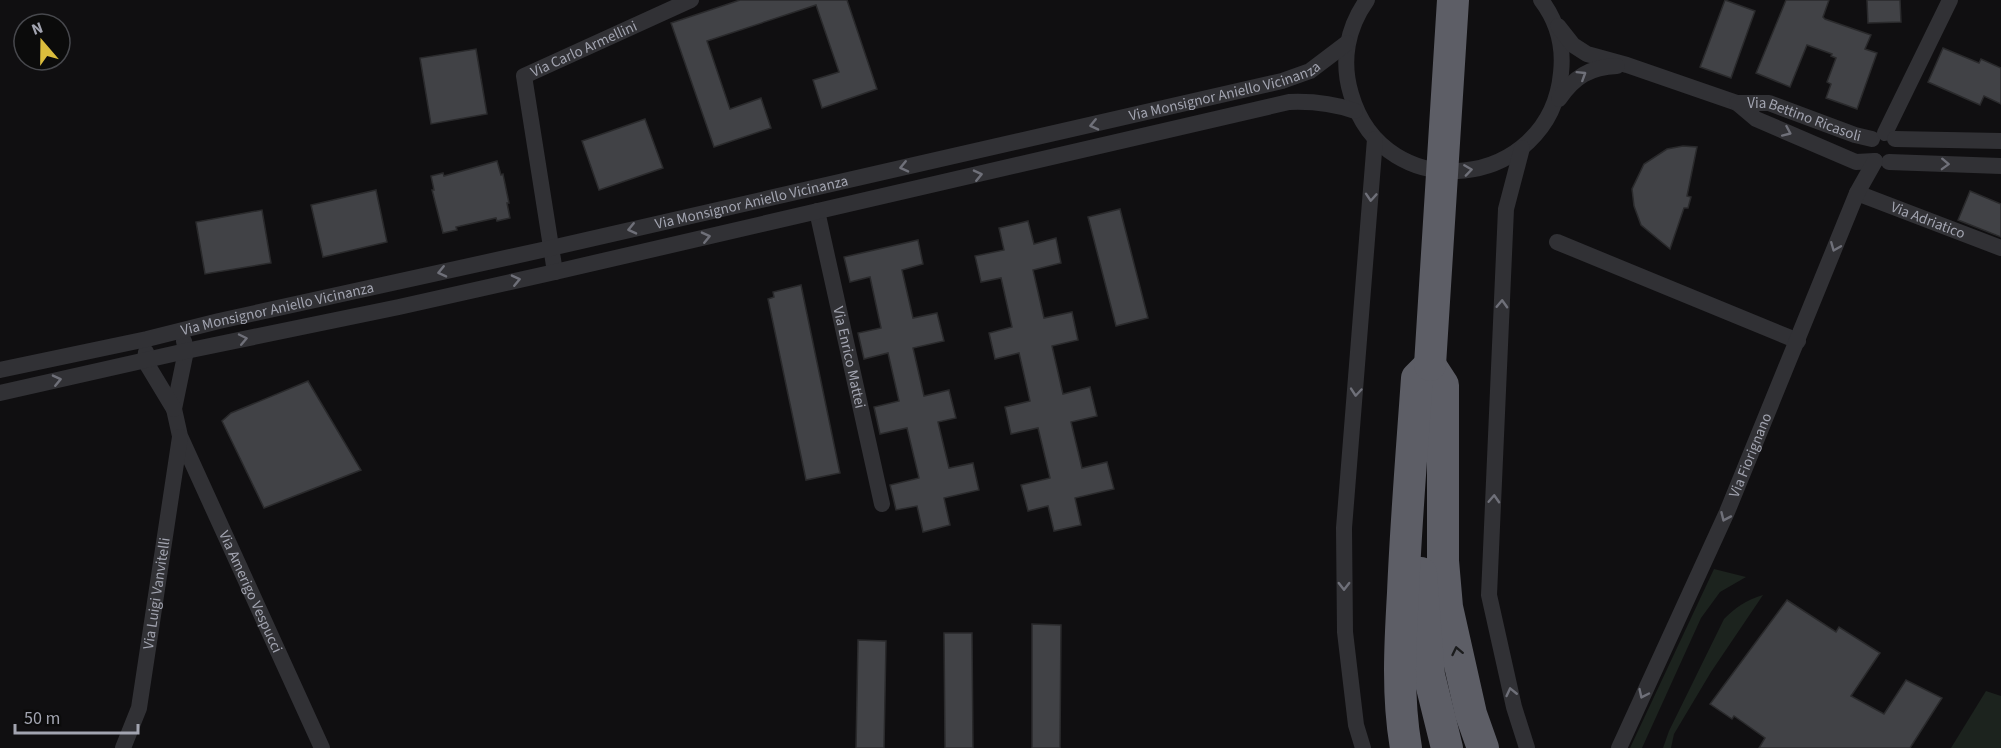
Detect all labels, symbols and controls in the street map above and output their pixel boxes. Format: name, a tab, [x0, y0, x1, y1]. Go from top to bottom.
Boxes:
north arrow	[12, 12, 72, 72]
street label: Via Carlo Armellini	[527, 15, 640, 82]
text: N	[28, 17, 46, 41]
street label: Via Monsignor Aniello Vicinanza	[1127, 56, 1325, 126]
one-way arrow	[1576, 72, 1587, 83]
street label: Via Bettino Ricasoli	[1747, 93, 1863, 147]
one-way arrow	[1089, 117, 1099, 130]
one-way arrow	[1781, 125, 1792, 137]
one-way arrow	[1940, 158, 1949, 171]
one-way arrow	[899, 160, 909, 173]
one-way arrow	[1463, 165, 1473, 177]
one-way arrow	[973, 169, 983, 182]
street label: Via Monsignor Aniello Vicinanza	[653, 170, 850, 234]
one-way arrow	[1364, 193, 1377, 202]
street label: Via Adriatico	[1888, 196, 1968, 244]
one-way arrow	[627, 222, 637, 235]
one-way arrow	[700, 231, 710, 244]
one-way arrow	[1830, 241, 1842, 252]
one-way arrow	[437, 265, 447, 278]
one-way arrow	[510, 275, 520, 288]
street label: Via Monsignor Aniello Vicinanza	[178, 277, 376, 341]
one-way arrow	[1496, 300, 1509, 309]
street label: Via Enrico Mattei	[828, 304, 871, 410]
one-way arrow	[238, 333, 248, 346]
one-way arrow	[52, 374, 62, 387]
one-way arrow	[1350, 387, 1363, 396]
street label: Via Fiorignano	[1724, 409, 1777, 501]
one-way arrow	[1487, 495, 1500, 504]
one-way arrow	[1720, 511, 1732, 522]
street label: Via Amerigo Vespucci	[214, 527, 288, 656]
street label: Via Luigi Vanvitelli	[138, 536, 175, 651]
one-way arrow	[1338, 582, 1350, 591]
one-way arrow	[1451, 646, 1464, 656]
one-way arrow	[1505, 687, 1518, 697]
one-way arrow	[1639, 688, 1651, 699]
scale bar	[15, 697, 138, 735]
text: 50 m	[24, 706, 60, 731]

